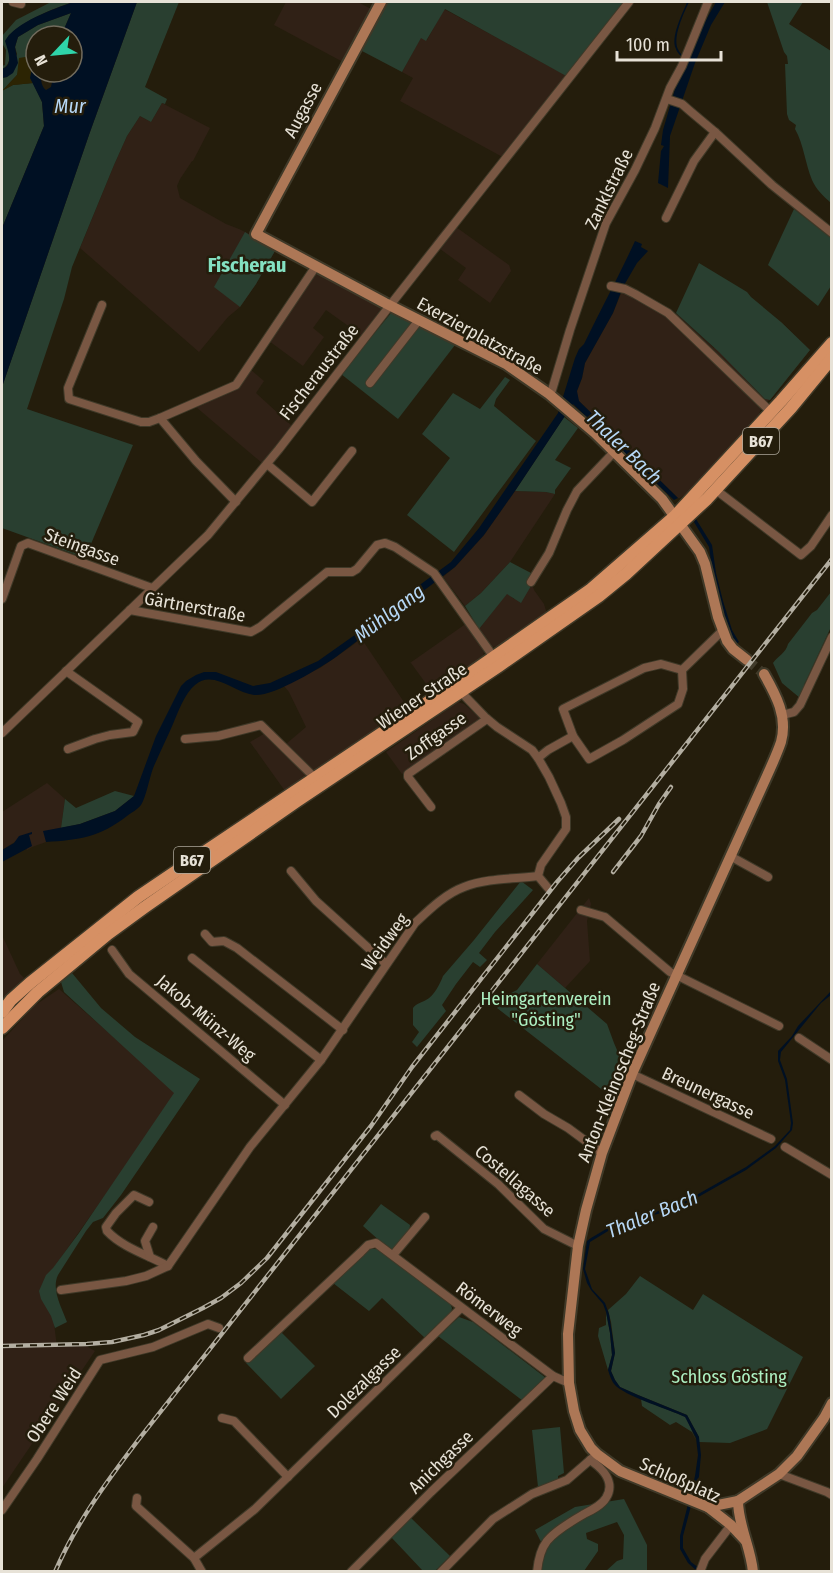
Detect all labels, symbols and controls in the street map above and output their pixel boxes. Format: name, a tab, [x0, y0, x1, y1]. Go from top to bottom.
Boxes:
north arrow	[24, 24, 84, 84]
scale bar	[617, 24, 720, 62]
text: 100 m	[626, 34, 670, 56]
text: N	[30, 52, 52, 69]
street label: Augasse	[279, 78, 327, 142]
water label: Mur	[54, 94, 87, 118]
street label: Zanklstraße	[580, 145, 638, 233]
district label: Fischerau	[208, 253, 286, 277]
street label: Exerzierplatzstraße	[413, 292, 547, 380]
street label: Fischeraustraße	[275, 319, 364, 425]
water label: Thaler Bach	[581, 405, 667, 489]
road number: B67	[743, 428, 779, 454]
street label: Steingasse	[41, 523, 123, 571]
water label: Mühlgang	[349, 579, 429, 647]
street label: Gärtnerstraße	[143, 587, 247, 627]
street label: Wiener Straße	[373, 658, 471, 734]
street label: Zoffgasse	[401, 707, 471, 765]
road number: B67	[174, 847, 210, 873]
street label: Weidweg	[357, 909, 413, 975]
street label: Jakob-Münz-Weg	[152, 970, 261, 1066]
street label: Anton-Kleinoscheg-Straße	[573, 979, 665, 1165]
park label: Heimgartenverein "Gösting"	[481, 988, 611, 1031]
street label: Breunergasse	[658, 1062, 758, 1124]
street label: Costellagasse	[470, 1140, 560, 1222]
water label: Thaler Bach	[603, 1185, 701, 1243]
street label: Römerweg	[452, 1277, 527, 1341]
street label: Dolezalgasse	[322, 1341, 406, 1423]
street label: Obere Weid	[22, 1363, 86, 1447]
park label: Schloss Gösting	[671, 1366, 787, 1388]
street label: Anichgasse	[404, 1426, 478, 1498]
street label: Schloßplatz	[636, 1452, 724, 1508]

